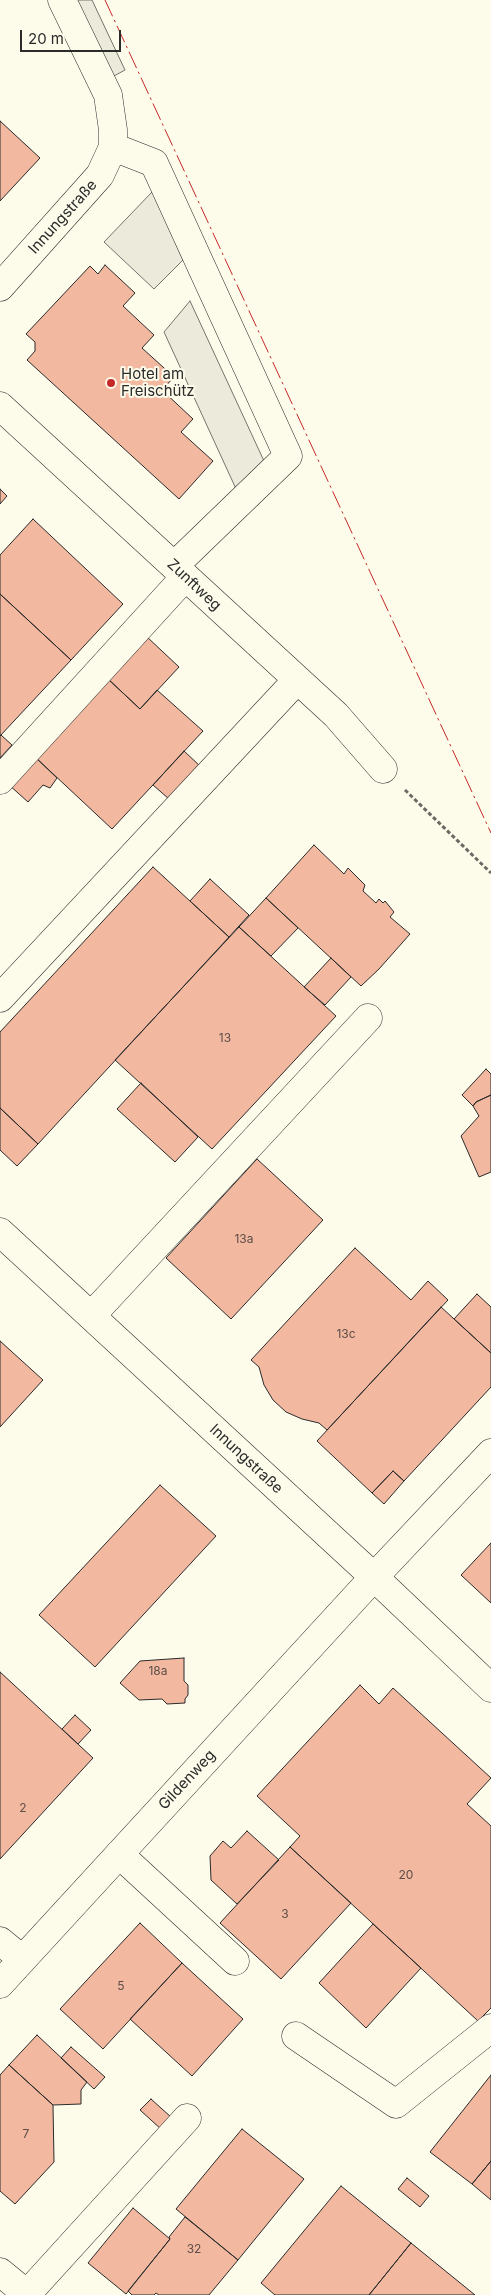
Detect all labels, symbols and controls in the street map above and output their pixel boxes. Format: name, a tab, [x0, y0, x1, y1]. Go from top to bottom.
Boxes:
scale bar	[22, 20, 124, 52]
text: 20 m	[28, 29, 64, 48]
street label: Innungstraße	[25, 176, 101, 258]
place label: Hotel am Freischütz	[121, 365, 195, 400]
marker: Hotel am Freischütz	[105, 377, 117, 389]
street label: Zunftweg	[163, 555, 225, 615]
house number: 13	[219, 1031, 231, 1045]
house number: 13a	[234, 1232, 254, 1246]
house number: 13c	[336, 1327, 356, 1341]
street label: Innungstraße	[206, 1421, 286, 1497]
house number: 18a	[148, 1664, 168, 1678]
street label: Gildenweg	[155, 1746, 219, 1814]
house number: 2	[19, 1801, 27, 1815]
house number: 20	[399, 1868, 413, 1882]
house number: 3	[281, 1907, 289, 1921]
house number: 5	[117, 1979, 125, 1993]
house number: 7	[23, 2127, 29, 2141]
house number: 32	[187, 2242, 201, 2256]

